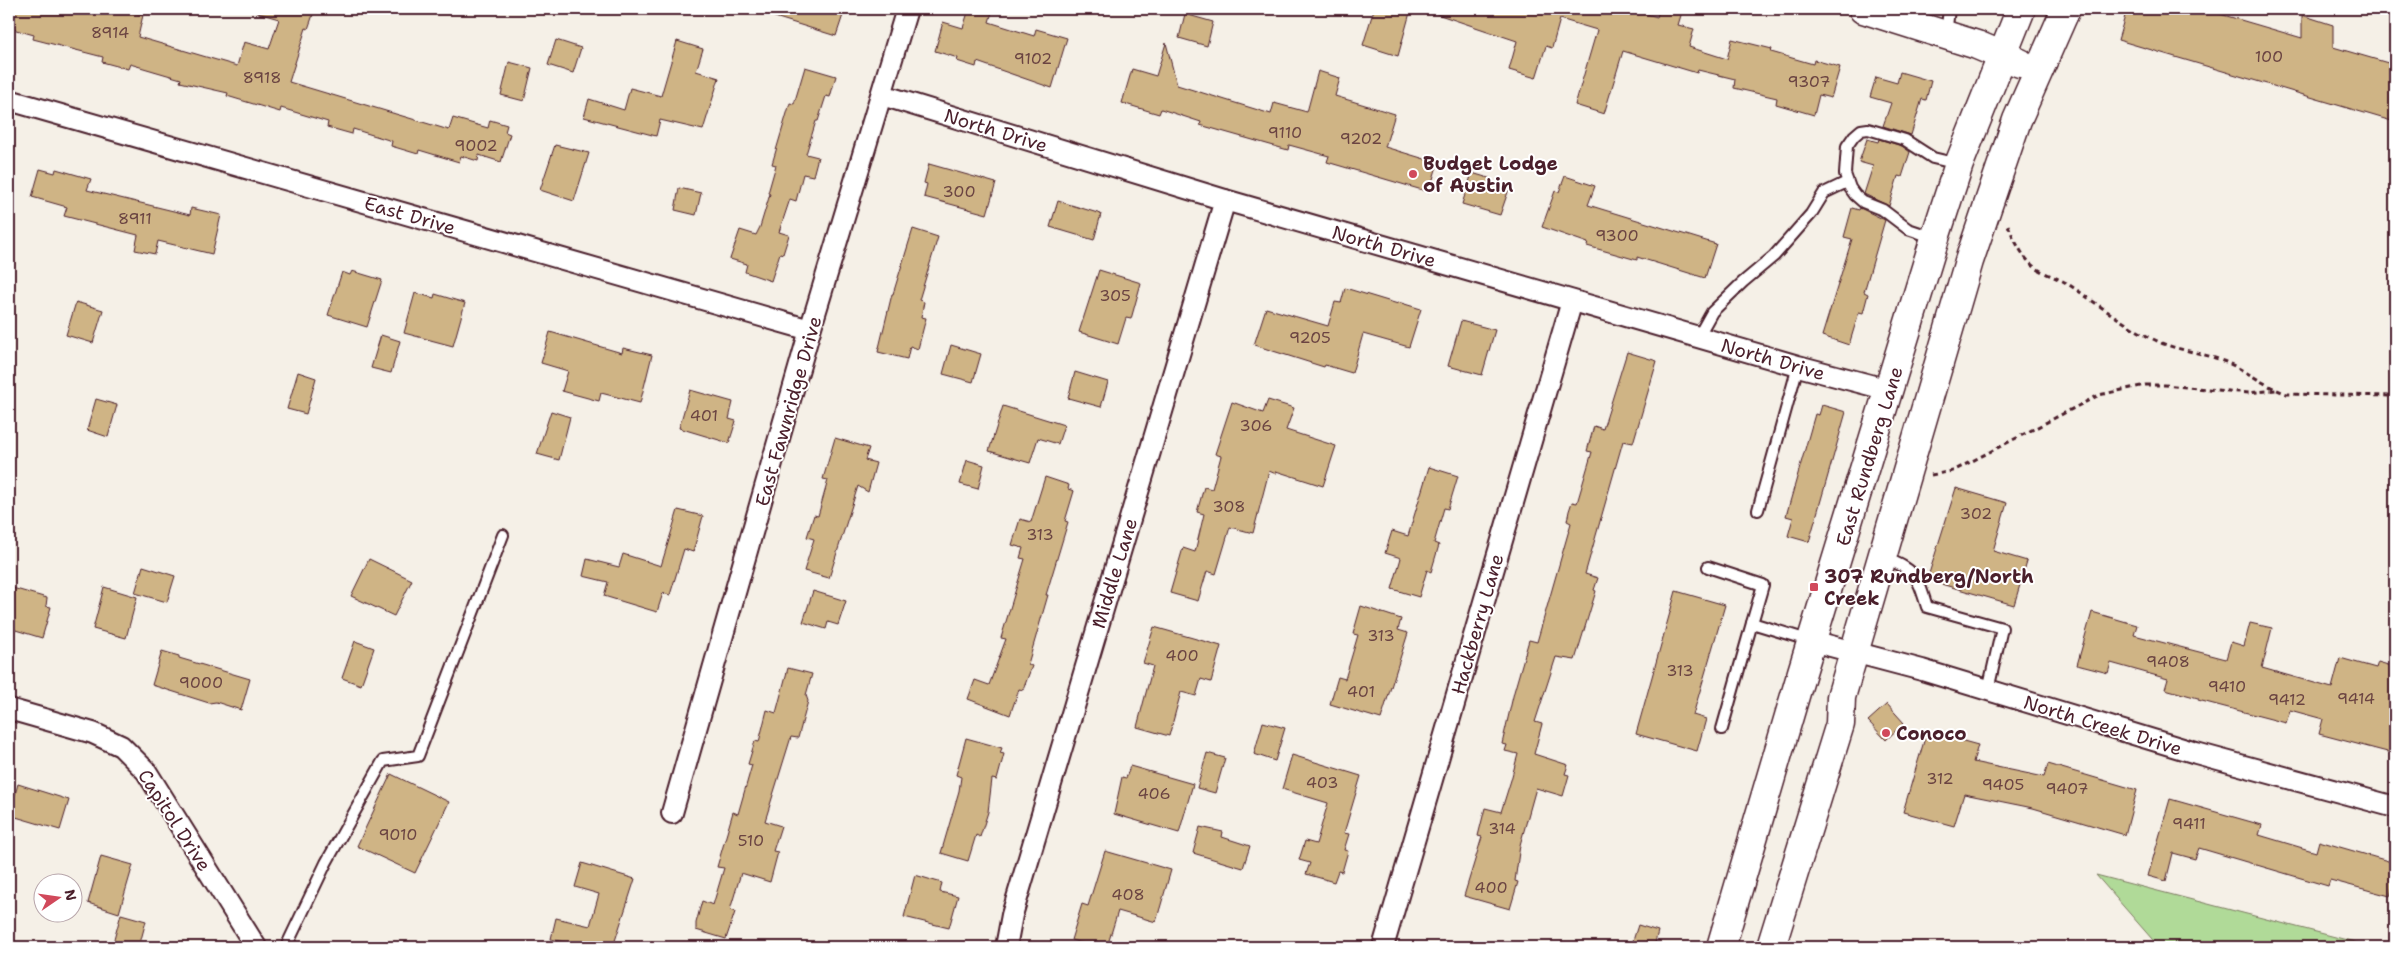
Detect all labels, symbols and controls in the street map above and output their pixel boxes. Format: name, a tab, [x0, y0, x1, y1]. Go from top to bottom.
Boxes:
house number: 8914	[91, 22, 129, 43]
house number: 100	[2255, 46, 2283, 67]
house number: 9102	[1014, 48, 1052, 69]
house number: 8918	[243, 67, 281, 88]
house number: 9307	[1788, 71, 1830, 92]
street label: North Drive	[941, 103, 1051, 158]
house number: 9110	[1268, 122, 1302, 143]
house number: 9202	[1340, 128, 1382, 149]
house number: 9002	[454, 135, 498, 156]
place label: Budget Lodge of Austin	[1423, 151, 1558, 198]
marker: Budget Lodge of Austin	[1407, 168, 1419, 180]
house number: 300	[942, 181, 976, 202]
street label: East Drive	[361, 191, 458, 240]
house number: 8911	[118, 208, 152, 229]
street label: North Drive	[1329, 220, 1439, 273]
house number: 9300	[1595, 225, 1639, 246]
house number: 305	[1099, 285, 1131, 306]
street label: East Fawnridge Drive	[749, 313, 828, 509]
house number: 9205	[1289, 327, 1331, 348]
street label: North Drive	[1718, 333, 1828, 386]
street label: East Rundberg Lane	[1830, 363, 1909, 549]
house number: 401	[690, 405, 718, 426]
house number: 306	[1239, 415, 1273, 436]
house number: 308	[1212, 496, 1246, 517]
house number: 302	[1960, 503, 1992, 524]
street label: Middle Lane	[1086, 515, 1143, 631]
house number: 313	[1026, 524, 1054, 545]
street label: Hackberry Lane	[1445, 551, 1510, 697]
place label: 307 Rundberg/North Creek	[1824, 564, 2034, 611]
marker: 307 Rundberg/North Creek	[1808, 581, 1820, 593]
house number: 313	[1367, 625, 1395, 646]
house number: 400	[1165, 645, 1199, 666]
house number: 9408	[2146, 651, 2190, 672]
house number: 313	[1666, 660, 1694, 681]
house number: 9000	[179, 672, 223, 693]
house number: 9410	[2208, 676, 2246, 697]
house number: 401	[1347, 681, 1375, 702]
house number: 9414	[2337, 688, 2375, 709]
street label: North Creek Drive	[2021, 689, 2185, 761]
house number: 9412	[2268, 689, 2306, 710]
place label: Conoco	[1896, 721, 1967, 746]
marker: Conoco	[1880, 727, 1892, 739]
street label: Capitol Drive	[132, 764, 217, 876]
house number: 312	[1926, 768, 1954, 789]
house number: 403	[1306, 772, 1338, 793]
house number: 9405	[1982, 774, 2024, 795]
house number: 9407	[2045, 778, 2089, 799]
house number: 406	[1137, 783, 1171, 804]
house number: 9411	[2172, 813, 2206, 834]
house number: 314	[1488, 818, 1516, 839]
house number: 9010	[378, 824, 418, 845]
house number: 510	[738, 830, 764, 851]
north arrow	[32, 874, 82, 924]
house number: 400	[1474, 877, 1508, 898]
house number: 408	[1111, 884, 1145, 905]
text: N	[61, 888, 81, 903]

